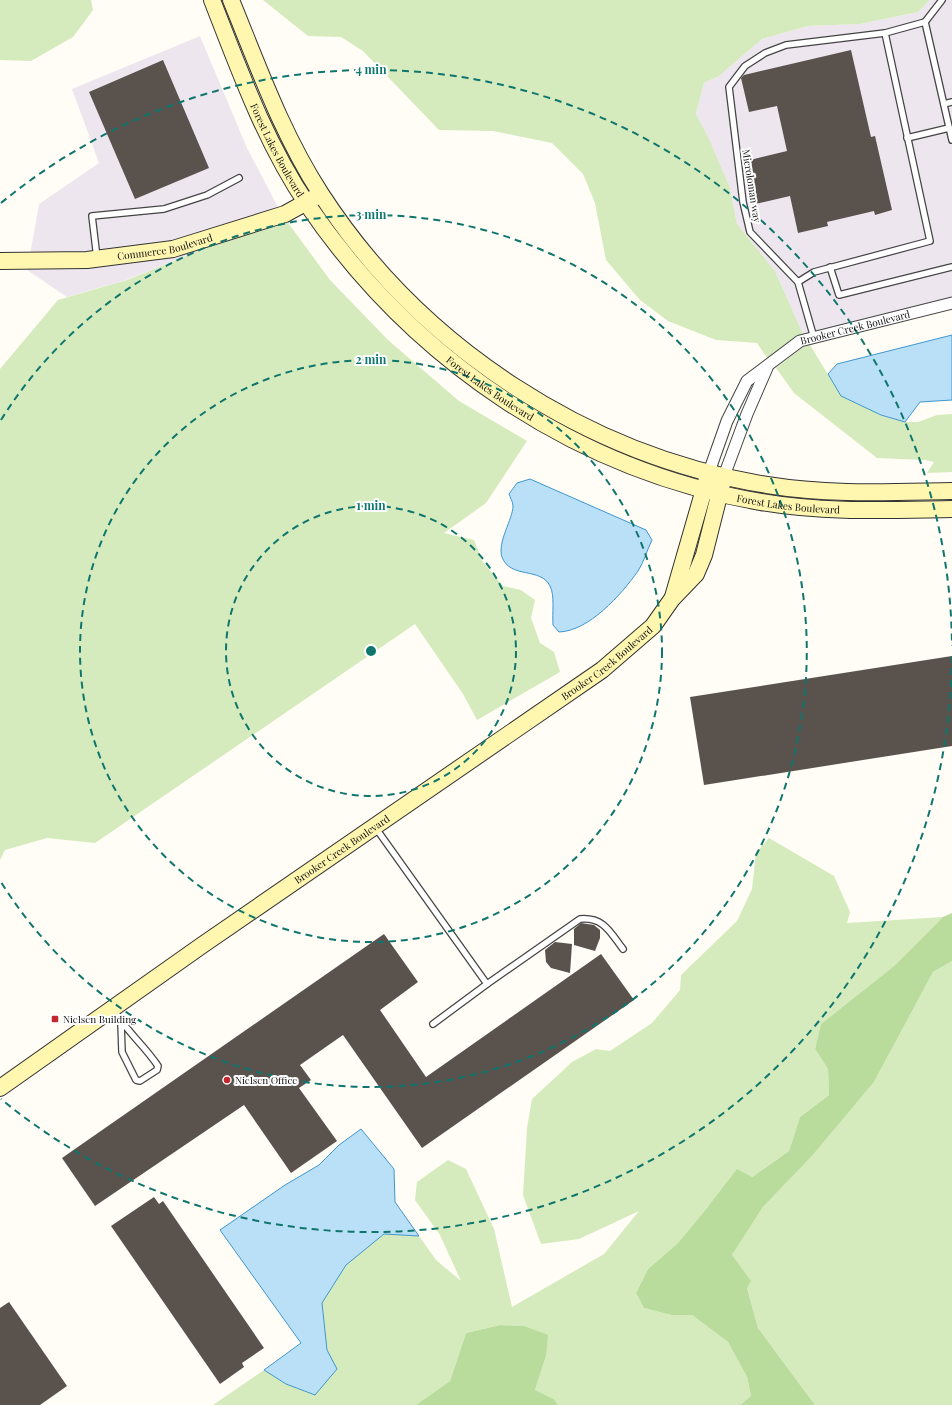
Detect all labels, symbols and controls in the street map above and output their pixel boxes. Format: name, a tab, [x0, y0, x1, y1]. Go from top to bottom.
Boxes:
text: 4 min	[355, 61, 387, 77]
street label: Forest Lakes Boulevard	[247, 101, 308, 200]
street label: Microloman way	[739, 148, 765, 224]
text: 3 min	[356, 206, 387, 222]
street label: Commerce Boulevard	[116, 230, 214, 263]
street label: Brooker Creek Boulevard	[799, 307, 912, 348]
text: 2 min	[356, 351, 387, 367]
street label: Forest Lakes Boulevard	[443, 353, 537, 424]
street label: Forest Lakes Boulevard	[736, 491, 841, 517]
text: 1 min	[356, 497, 386, 513]
street label: Brooker Creek Boulevard	[558, 622, 656, 703]
centre of rings	[364, 644, 378, 658]
street label: Brooker Creek Boulevard	[291, 811, 392, 887]
place label: Nielsen Building	[63, 1012, 137, 1026]
marker: Nielsen Building	[50, 1014, 60, 1024]
place label: Nielsen Office	[235, 1073, 297, 1087]
marker: Nielsen Office	[222, 1075, 232, 1085]

